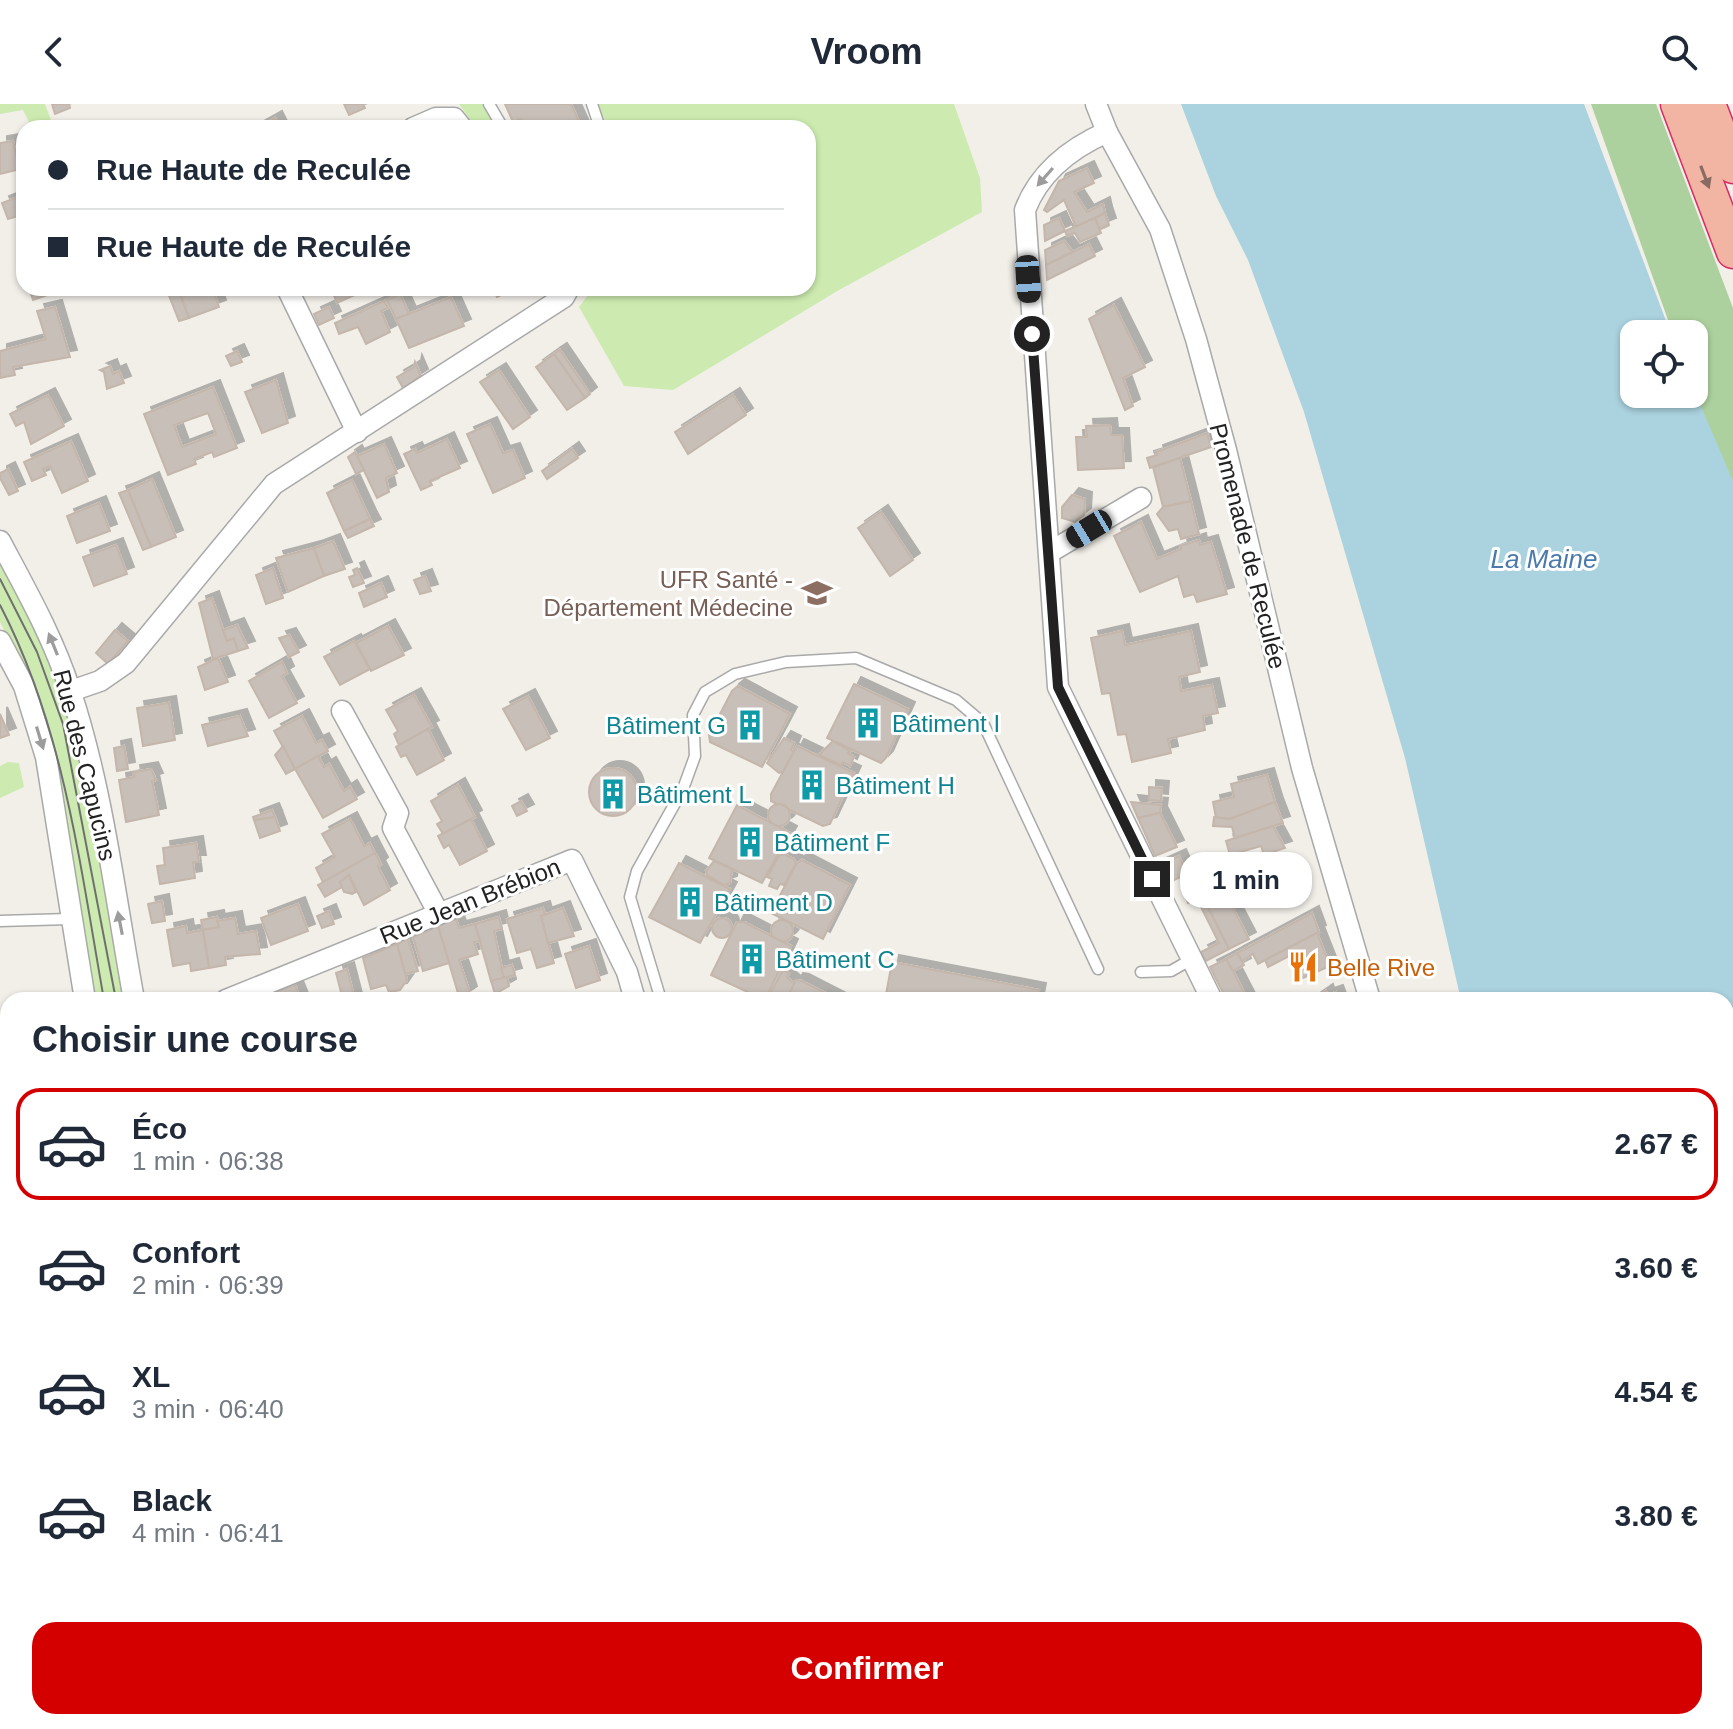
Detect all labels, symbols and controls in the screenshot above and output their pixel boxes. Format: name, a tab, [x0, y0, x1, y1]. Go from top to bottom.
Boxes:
icon: back	[32, 30, 76, 74]
icon: search	[1657, 30, 1701, 74]
text: Vroom	[810, 31, 923, 72]
text: Rue Haute de Reculée	[96, 153, 411, 186]
one-way arrow	[1699, 165, 1711, 189]
one-way arrow	[1037, 167, 1054, 187]
text: Rue Haute de Reculée	[96, 230, 411, 263]
car	[1014, 254, 1042, 304]
route start	[1014, 316, 1050, 352]
map controls	[1620, 320, 1708, 408]
button: locate	[1620, 320, 1708, 408]
street label: Promenade de Reculée	[1204, 420, 1292, 672]
car	[1062, 506, 1116, 552]
water label: La Maine	[1491, 544, 1597, 574]
place label: UFR Santé - Département Médecine	[544, 566, 793, 621]
school or university icon: UFR Santé - Département Médecine	[800, 576, 834, 610]
one-way arrow	[46, 632, 59, 656]
street label: Rue des Capucins	[48, 667, 122, 863]
building icon: Bâtiment I	[851, 706, 885, 740]
building icon: Bâtiment G	[733, 708, 767, 742]
place label: Bâtiment I	[892, 710, 1000, 737]
place label: Bâtiment G	[606, 712, 726, 739]
one-way arrow	[34, 727, 47, 751]
building icon: Bâtiment H	[795, 768, 829, 802]
place label: Bâtiment H	[836, 772, 955, 799]
building icon: Bâtiment L	[596, 777, 630, 811]
place label: Bâtiment L	[637, 781, 752, 808]
building icon: Bâtiment F	[733, 825, 767, 859]
place label: Bâtiment F	[774, 829, 890, 856]
callout: 1 min	[1180, 851, 1312, 907]
street label: Rue Jean Brébion	[376, 852, 564, 950]
route end	[1134, 861, 1170, 897]
text: 1 min	[1212, 865, 1280, 895]
building icon: Bâtiment D	[673, 885, 707, 919]
place label: Bâtiment D	[714, 889, 833, 916]
one-way arrow	[114, 911, 126, 936]
building icon: Bâtiment C	[735, 942, 769, 976]
place label: Bâtiment C	[776, 946, 895, 973]
restaurant icon: Belle Rive	[1286, 950, 1320, 984]
place label: Belle Rive	[1327, 954, 1435, 981]
text: Choisir une course	[32, 1019, 358, 1060]
icon: car	[36, 1108, 108, 1180]
text: Éco	[132, 1112, 187, 1145]
text: 2.67 €	[1615, 1127, 1698, 1160]
text: 1 min · 06:38	[132, 1146, 284, 1176]
icon: car	[36, 1232, 108, 1304]
text: Confort	[132, 1236, 240, 1269]
text: 3.60 €	[1615, 1251, 1698, 1284]
text: 2 min · 06:39	[132, 1270, 284, 1300]
icon: car	[36, 1356, 108, 1428]
text: XL	[132, 1360, 170, 1393]
text: 4.54 €	[1615, 1375, 1698, 1408]
text: 3 min · 06:40	[132, 1394, 284, 1424]
icon: car	[36, 1480, 108, 1552]
text: Black	[132, 1484, 212, 1517]
text: 3.80 €	[1615, 1499, 1698, 1532]
text: 4 min · 06:41	[132, 1518, 284, 1548]
button: Confirmer	[32, 1622, 1702, 1714]

